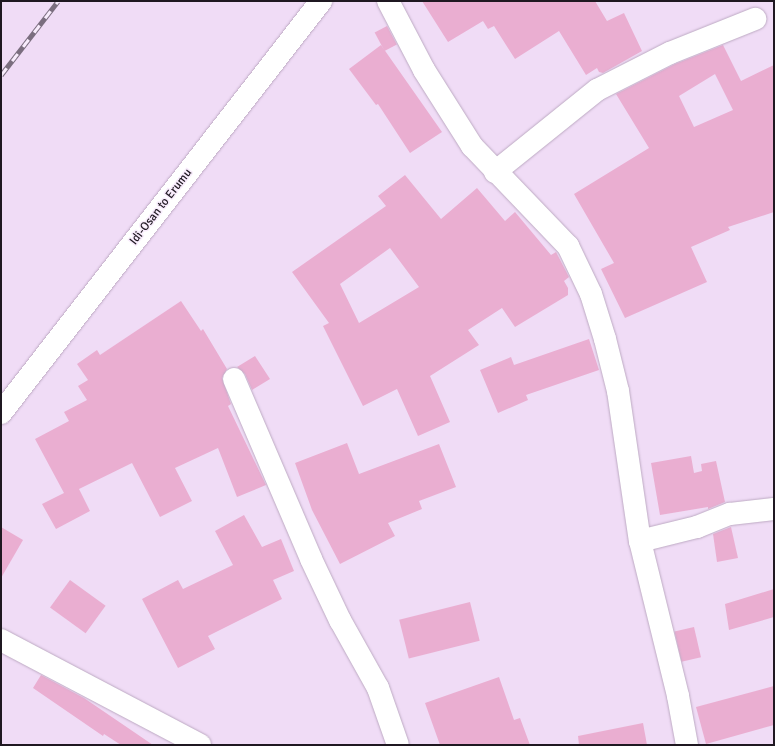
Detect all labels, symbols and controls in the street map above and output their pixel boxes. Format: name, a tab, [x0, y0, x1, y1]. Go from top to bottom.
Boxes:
street label: Idi-Osan to Erumu	[127, 166, 195, 248]

